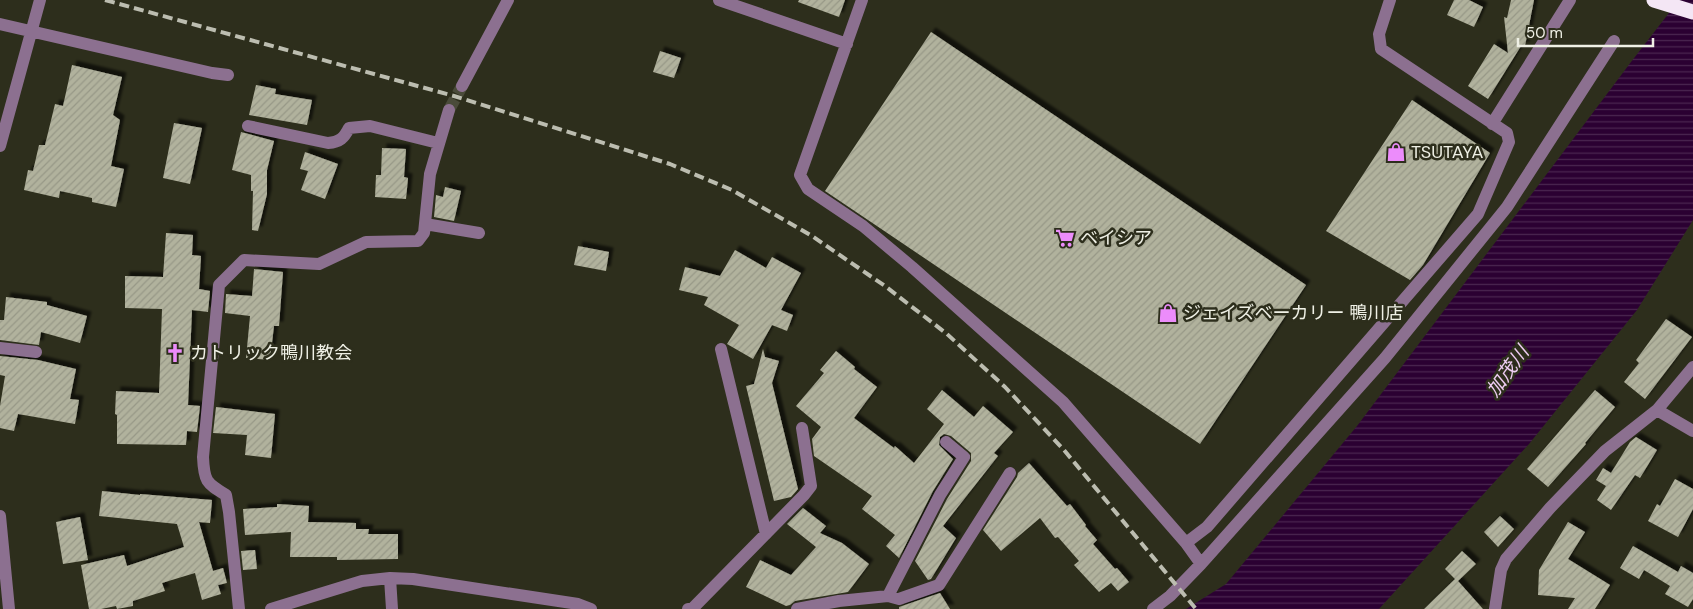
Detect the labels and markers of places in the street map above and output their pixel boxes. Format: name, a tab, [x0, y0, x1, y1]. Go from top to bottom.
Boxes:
place label: TSUTAYA	[1411, 140, 1483, 164]
shop icon: TSUTAYA	[1385, 141, 1407, 163]
place label: ベイシア	[1080, 226, 1152, 250]
supermarket icon: ベイシア	[1054, 227, 1076, 249]
place label: ジェイズベーカリー 鴨川店	[1183, 301, 1403, 325]
shop icon: ジェイズベーカリー 鴨川店	[1157, 302, 1179, 324]
place label: カトリック鴨川教会	[190, 341, 352, 365]
church icon: カトリック鴨川教会	[164, 342, 186, 364]

